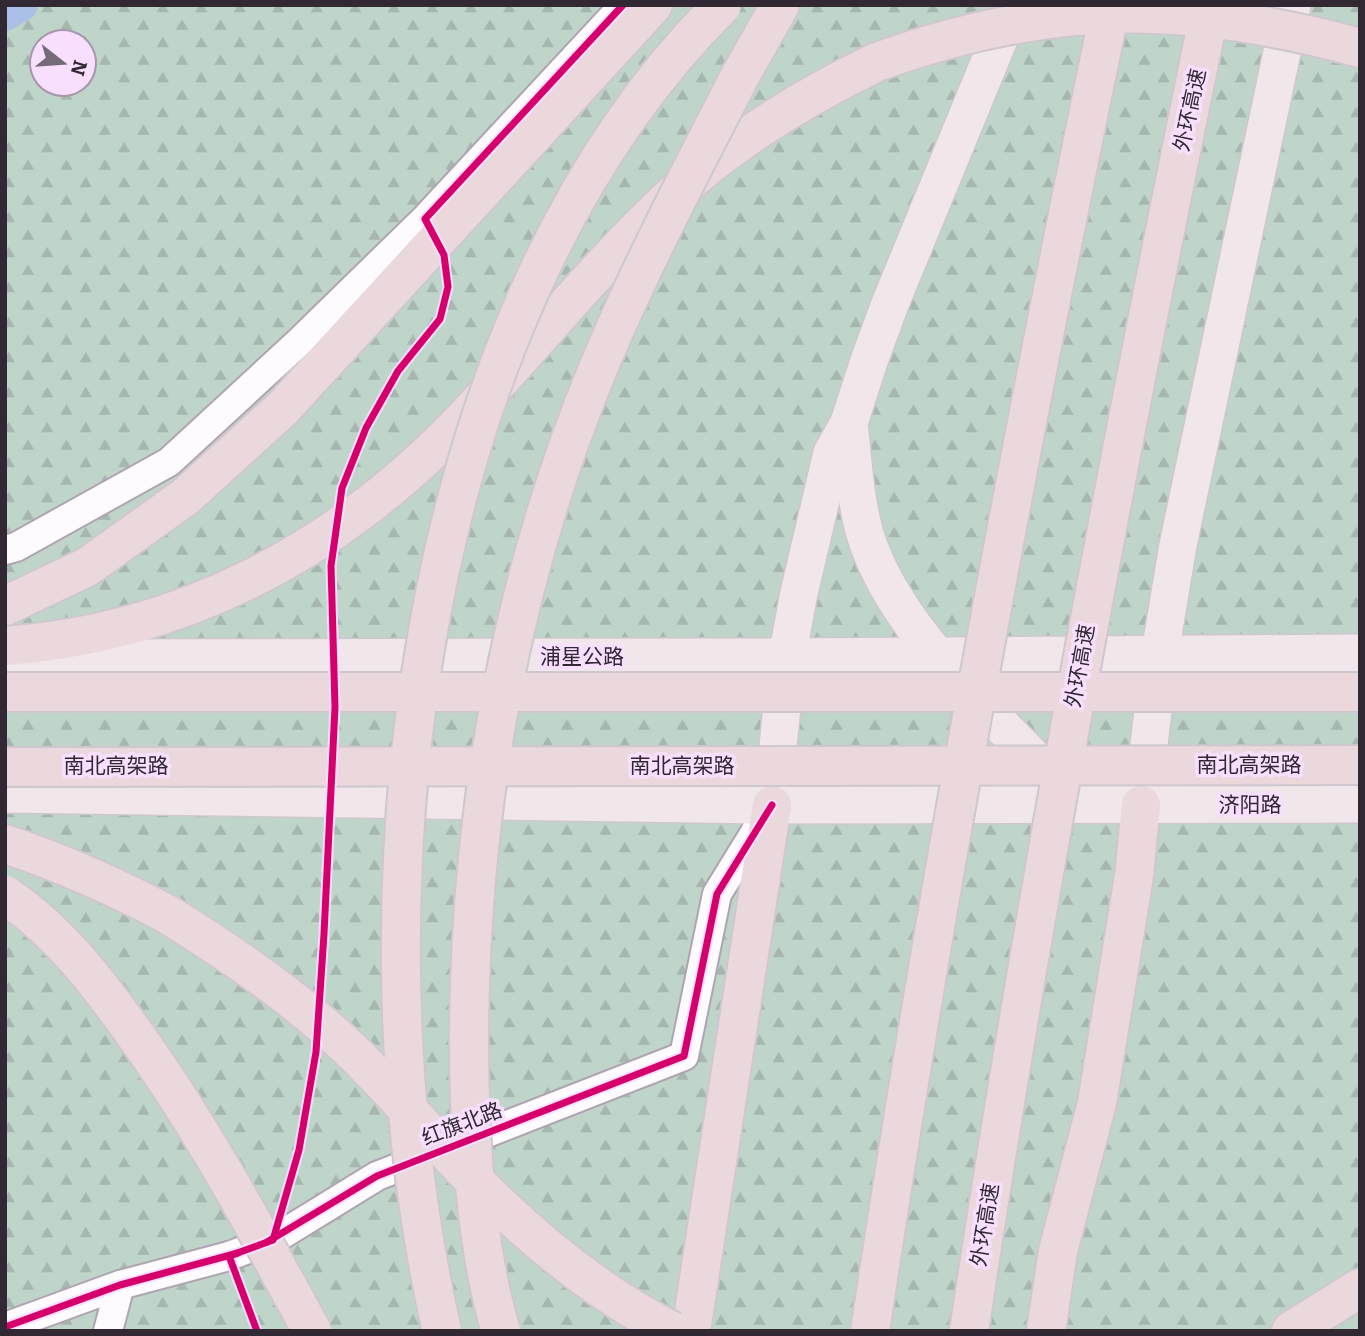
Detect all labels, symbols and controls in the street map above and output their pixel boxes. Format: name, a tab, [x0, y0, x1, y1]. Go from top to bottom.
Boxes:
north arrow	[28, 28, 98, 98]
text: N	[66, 57, 92, 79]
street label: 外环高速	[1169, 66, 1211, 154]
street label: 外环高速	[1060, 622, 1100, 710]
street label: 浦星公路	[540, 644, 624, 670]
street label: 南北高架路	[1197, 752, 1302, 778]
street label: 南北高架路	[64, 753, 169, 779]
street label: 南北高架路	[630, 753, 735, 779]
street label: 济阳路	[1219, 792, 1282, 818]
street label: 红旗北路	[418, 1097, 506, 1151]
street label: 外环高速	[966, 1181, 1004, 1269]

